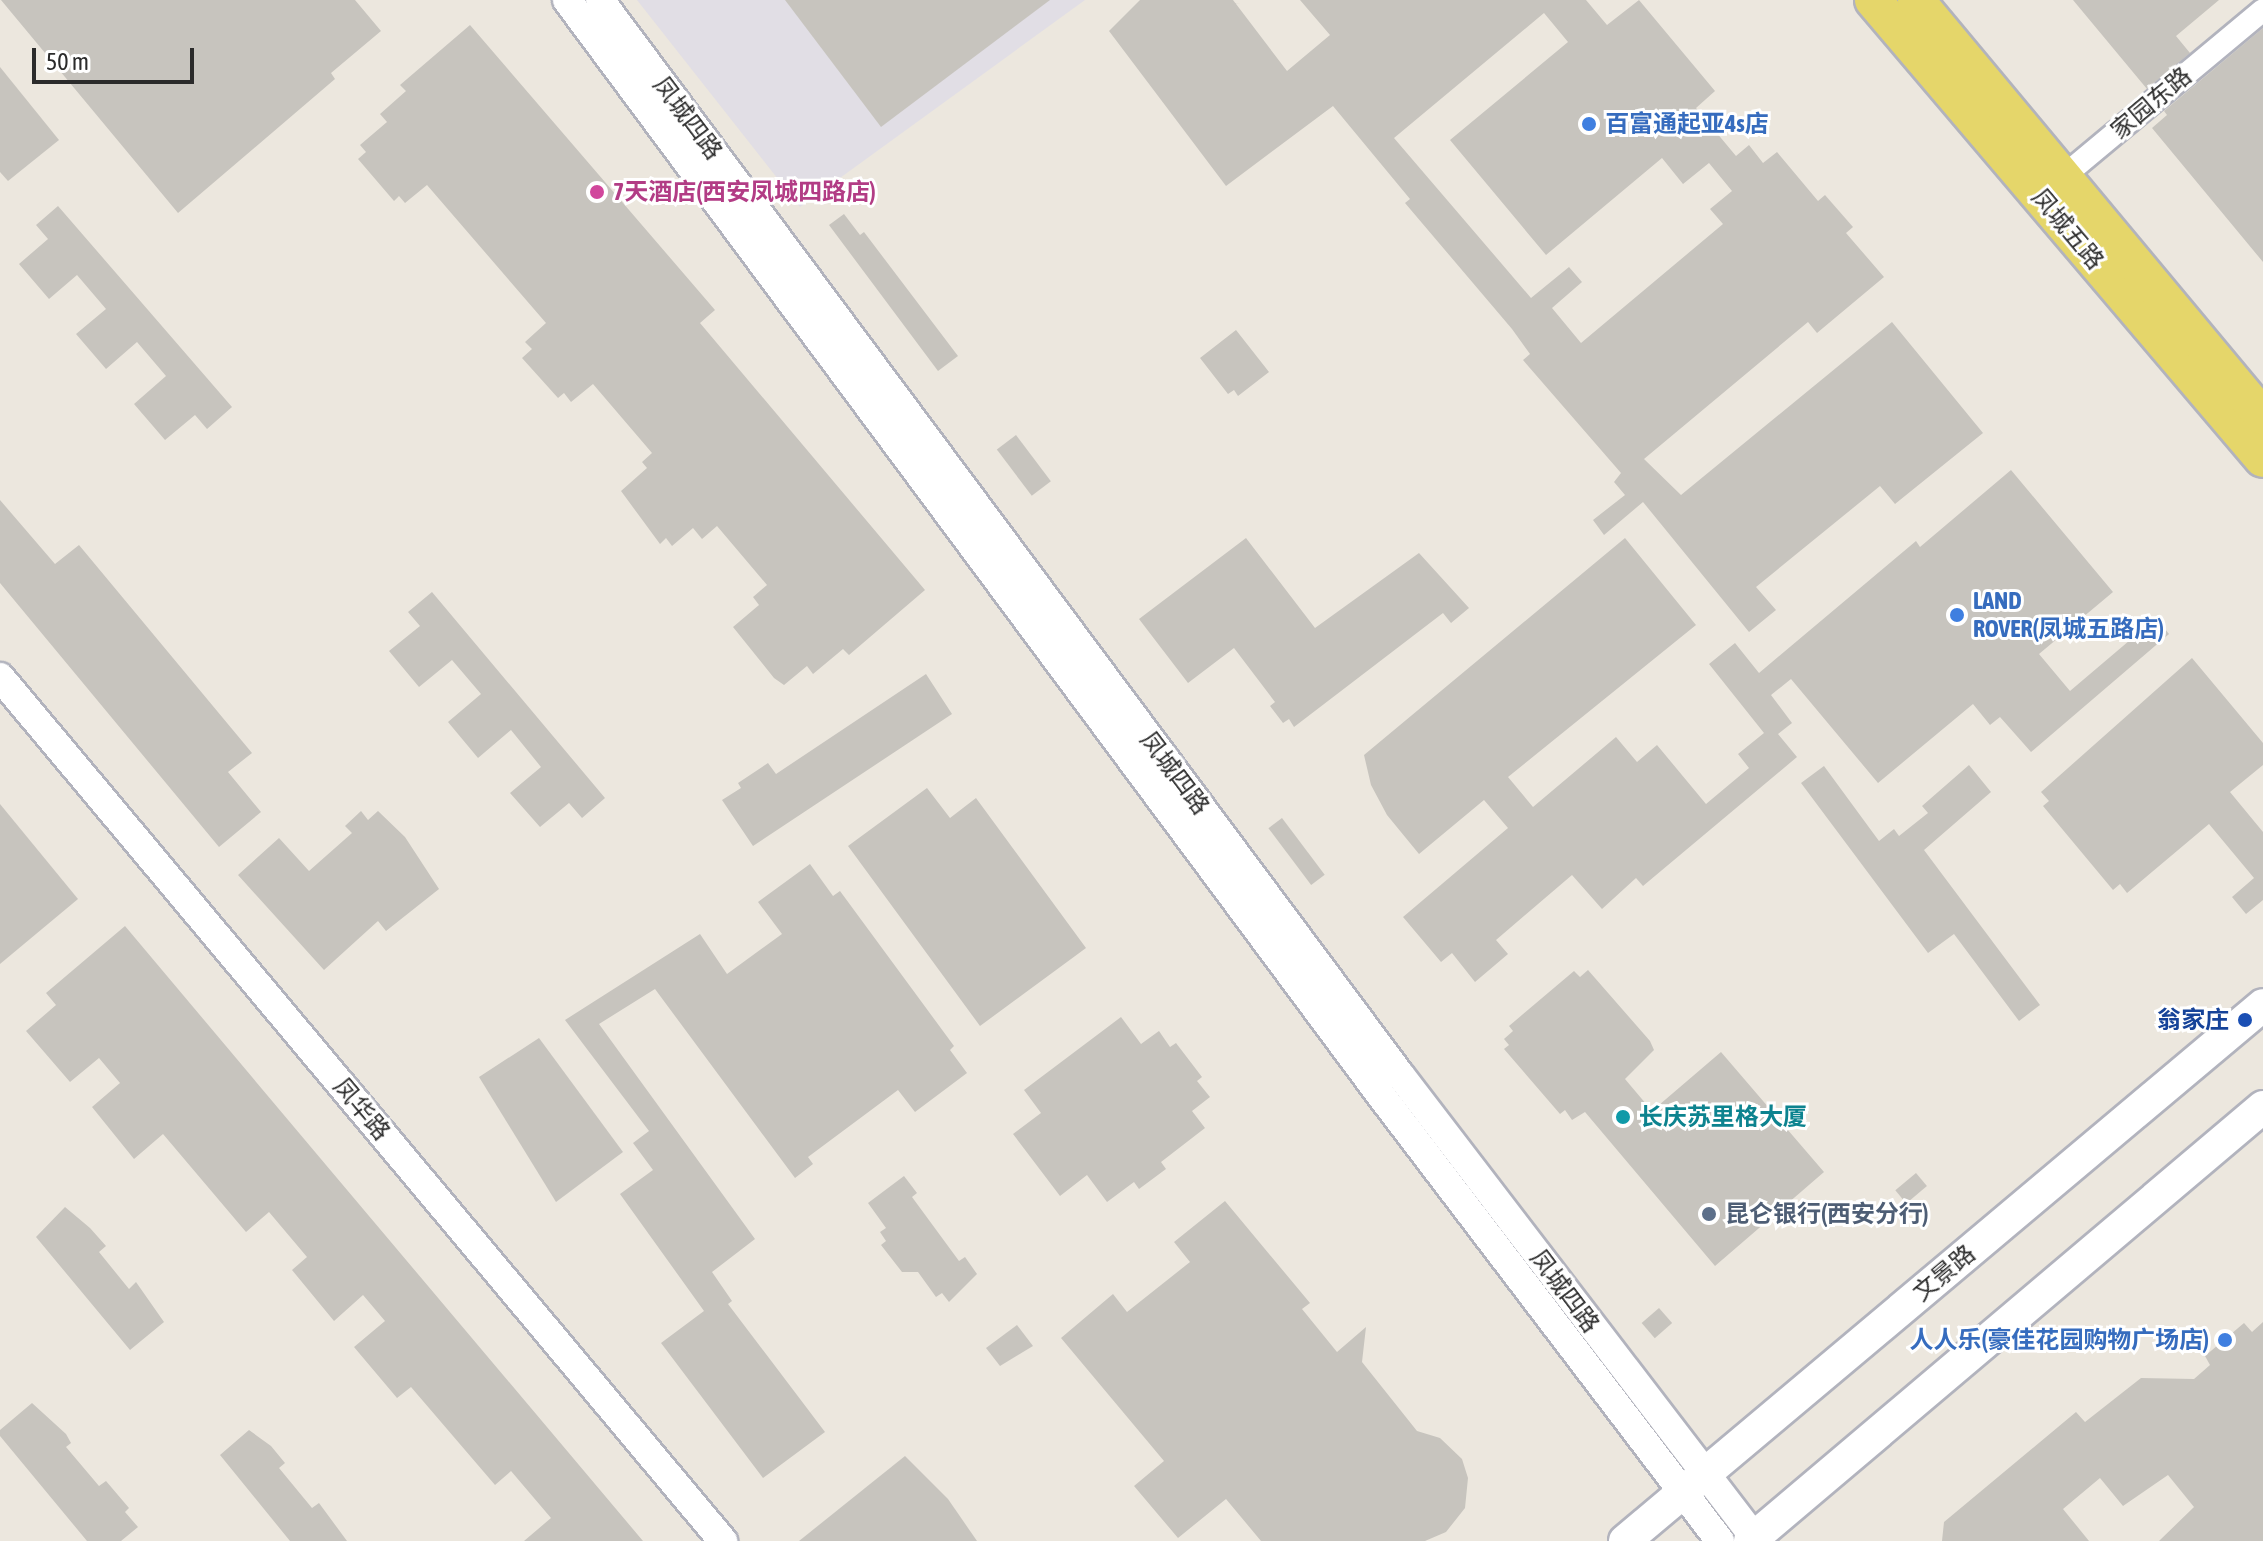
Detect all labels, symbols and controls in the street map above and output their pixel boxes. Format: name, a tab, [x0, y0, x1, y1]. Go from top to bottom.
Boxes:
scale bar	[36, 32, 198, 82]
text: 50 m	[46, 48, 89, 75]
street label: 家园东路	[2105, 61, 2197, 145]
street label: 凤城四路	[648, 71, 728, 165]
place label: 百富通起亚4s店	[1605, 110, 1769, 138]
marker: 百富通起亚4s店	[1580, 115, 1598, 133]
place label: 7天酒店(西安凤城四路店)	[613, 178, 876, 206]
marker: 7天酒店(西安凤城四路店)	[588, 183, 606, 201]
street label: 凤城五路	[2026, 183, 2110, 275]
place label: LAND ROVER(凤城五路店)	[1973, 587, 2164, 643]
marker: LAND ROVER(凤城五路店)	[1948, 606, 1966, 624]
street label: 凤城四路	[1135, 726, 1215, 820]
place label: 翁家庄	[2157, 1006, 2229, 1034]
marker: 翁家庄	[2236, 1011, 2254, 1029]
street label: 凤华路	[328, 1072, 396, 1146]
place label: 长庆苏里格大厦	[1639, 1103, 1807, 1131]
marker: 长庆苏里格大厦	[1614, 1108, 1632, 1126]
place label: 昆仑银行(西安分行)	[1725, 1200, 1929, 1228]
marker: 昆仑银行(西安分行)	[1700, 1205, 1718, 1223]
street label: 文景路	[1907, 1239, 1981, 1307]
street label: 凤城四路	[1525, 1244, 1605, 1338]
place label: 人人乐(豪佳花园购物广场店)	[1909, 1326, 2209, 1354]
marker: 人人乐(豪佳花园购物广场店)	[2216, 1331, 2234, 1349]

